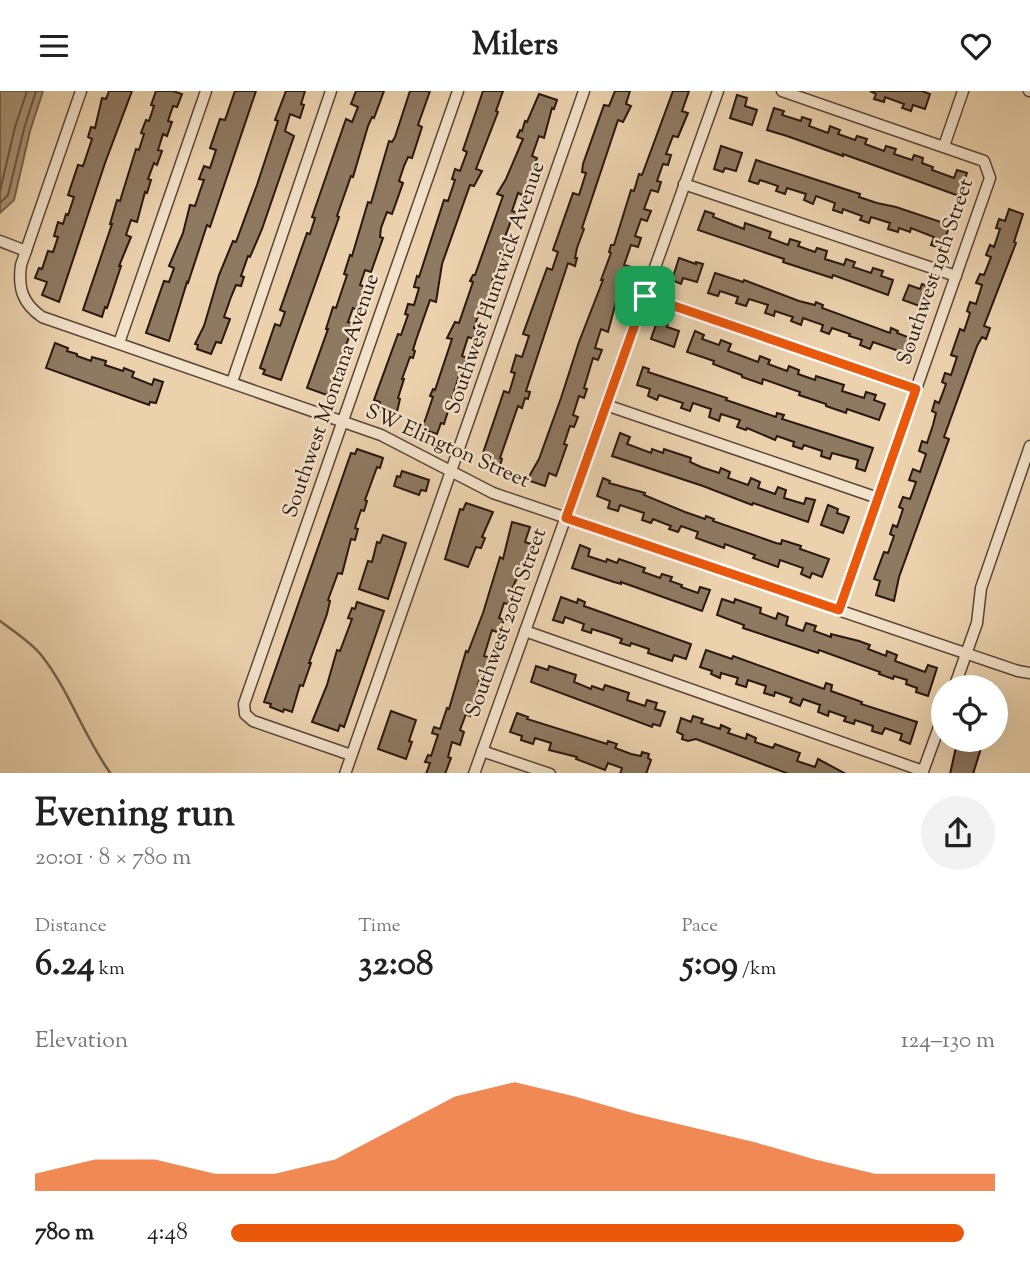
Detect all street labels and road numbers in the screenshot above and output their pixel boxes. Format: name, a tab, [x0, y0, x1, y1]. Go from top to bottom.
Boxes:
street label: Southwest Huntwick Avenue	[439, 158, 553, 418]
street label: Southwest 19th Street	[890, 175, 982, 369]
street label: Southwest Montana Avenue	[276, 270, 388, 522]
street label: SW Elington Street	[360, 397, 534, 497]
street label: Southwest 20th Street	[459, 524, 555, 722]

